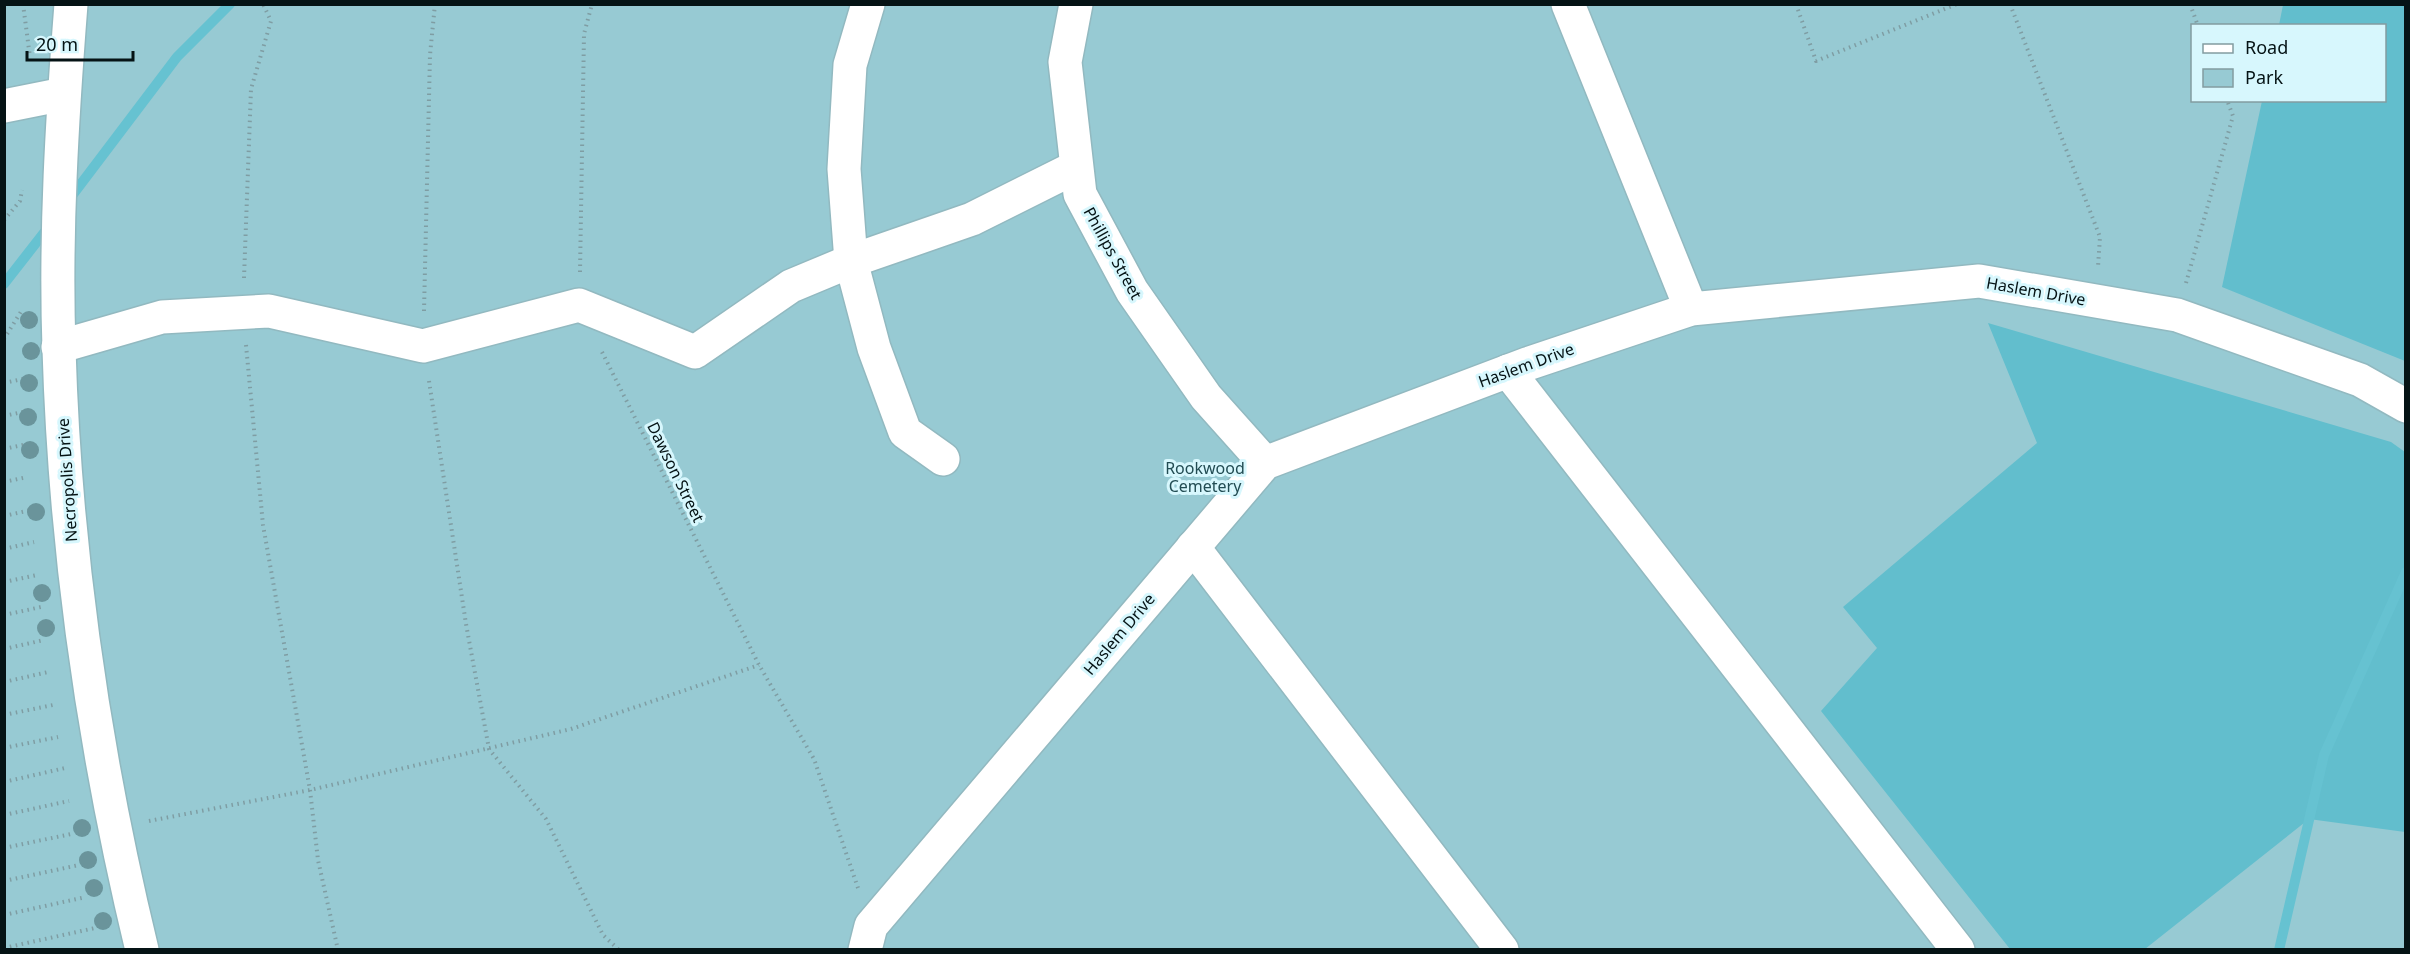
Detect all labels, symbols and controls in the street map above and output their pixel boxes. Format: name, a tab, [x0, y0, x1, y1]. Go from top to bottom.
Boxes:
scale bar	[27, 24, 134, 62]
legend	[2191, 24, 2386, 102]
text: 20 m	[36, 32, 78, 56]
text: Road	[2245, 35, 2288, 59]
text: Park	[2245, 65, 2283, 89]
street label: Phillips Street	[1079, 203, 1148, 303]
street label: Haslem Drive	[1985, 271, 2087, 311]
street label: Haslem Drive	[1475, 338, 1577, 392]
street label: Necropolis Drive	[52, 417, 82, 543]
street label: Dawson Street	[642, 418, 710, 526]
park label: Rookwood Cemetery	[1165, 457, 1245, 497]
street label: Haslem Drive	[1078, 588, 1160, 680]

